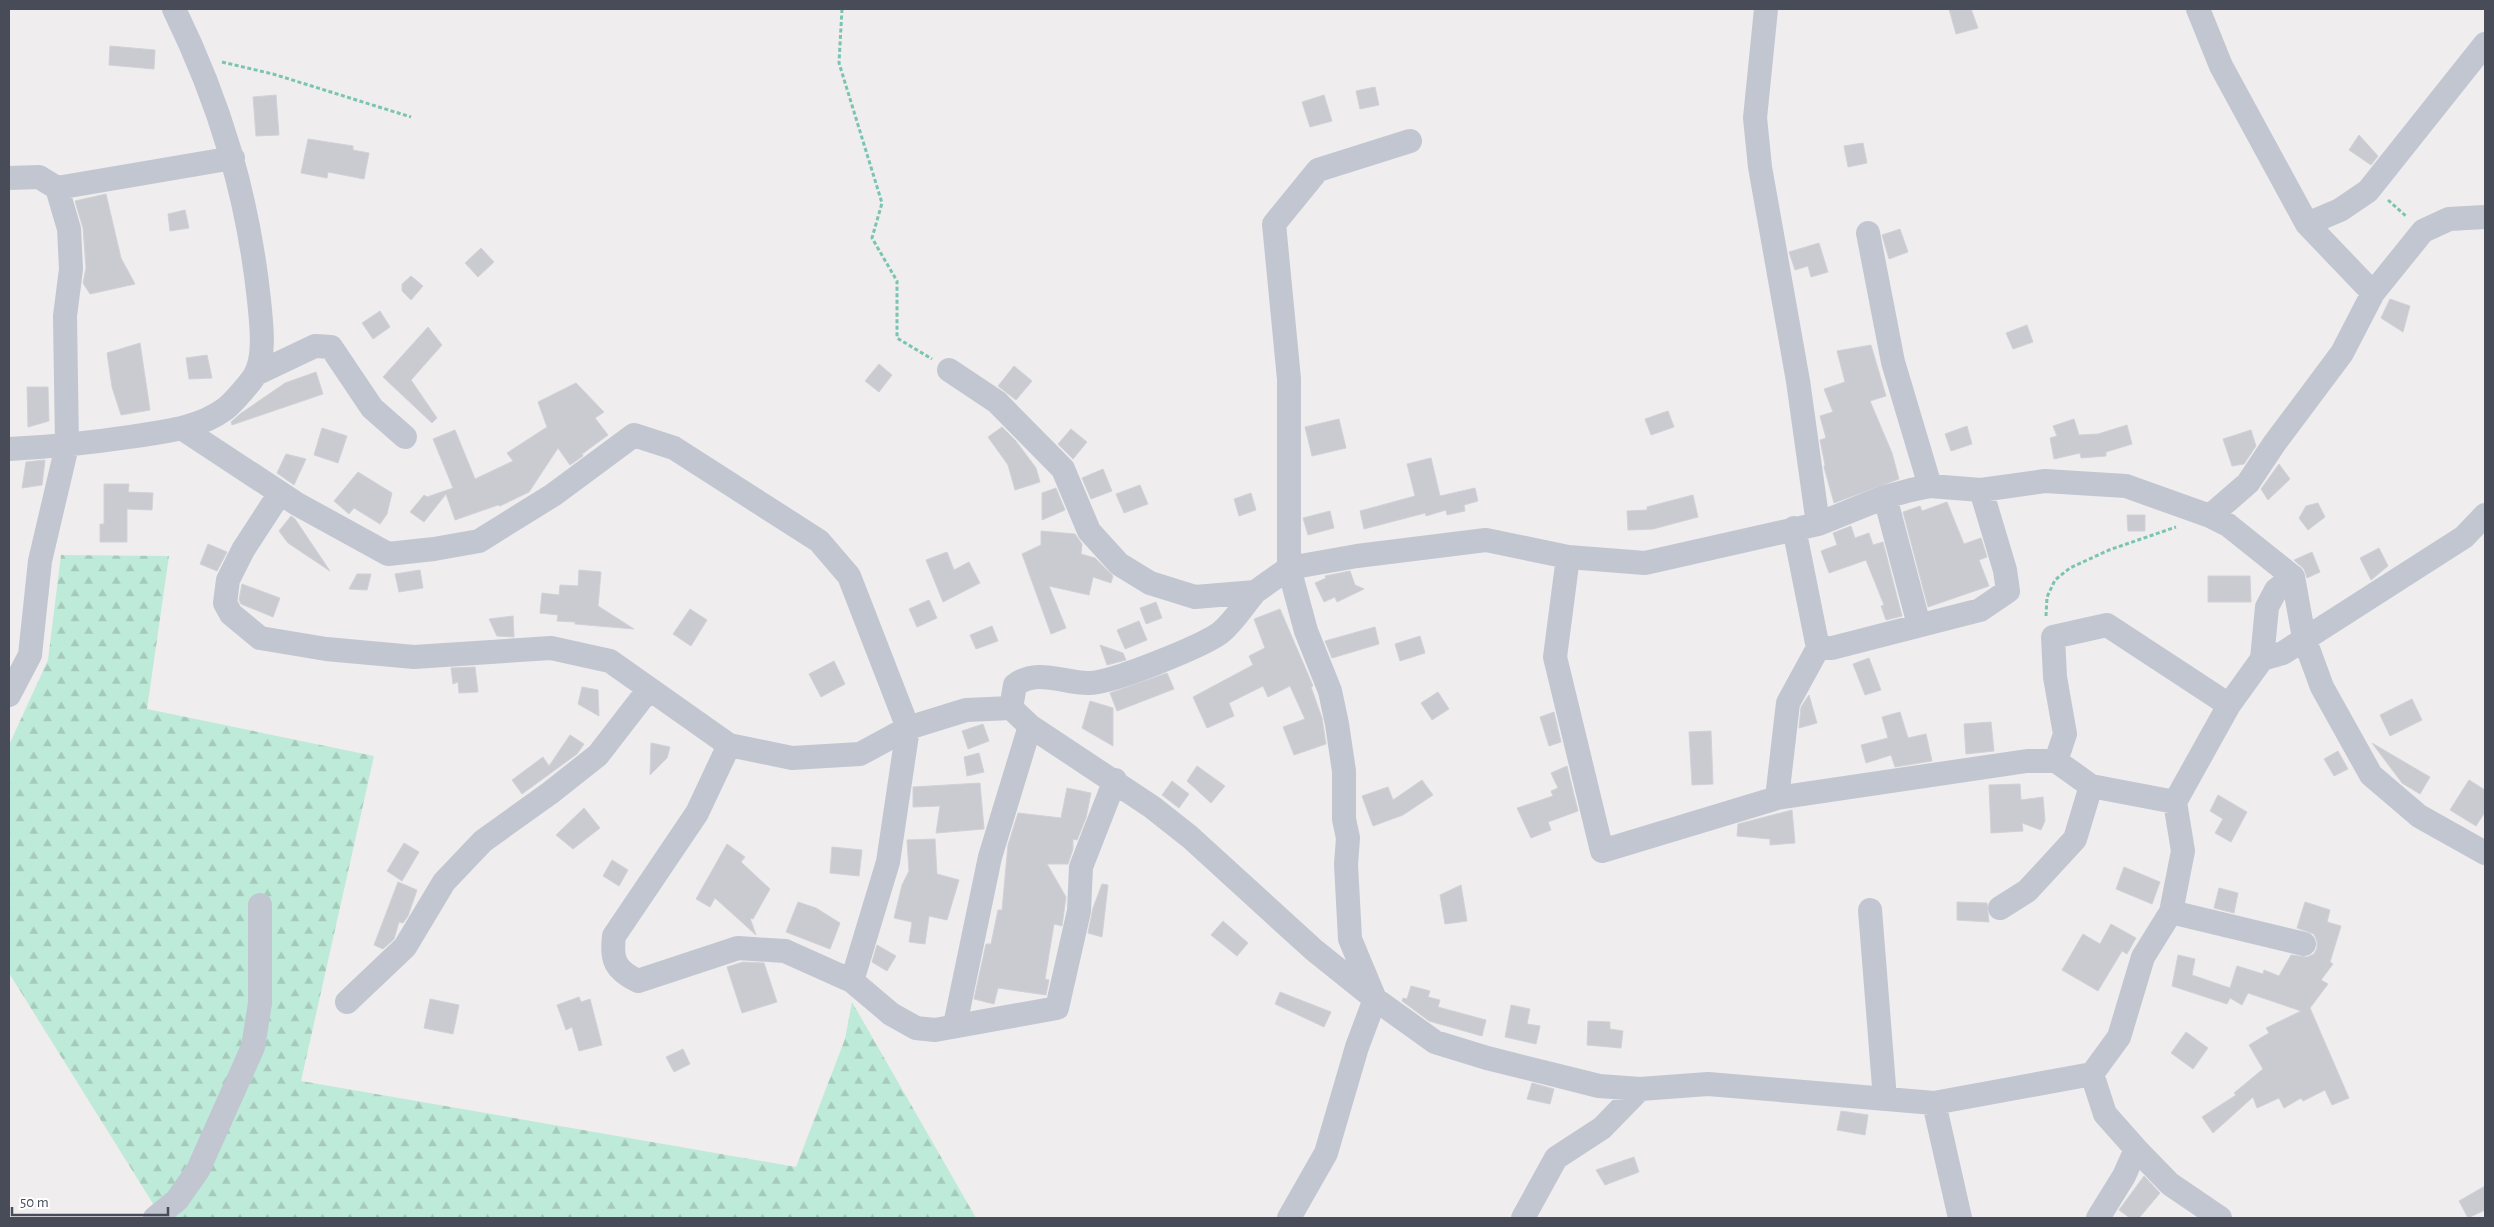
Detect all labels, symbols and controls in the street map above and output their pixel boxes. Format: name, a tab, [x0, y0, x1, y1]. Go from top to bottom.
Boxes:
scale bar	[12, 1184, 169, 1216]
text: 50 m	[20, 1195, 49, 1210]

